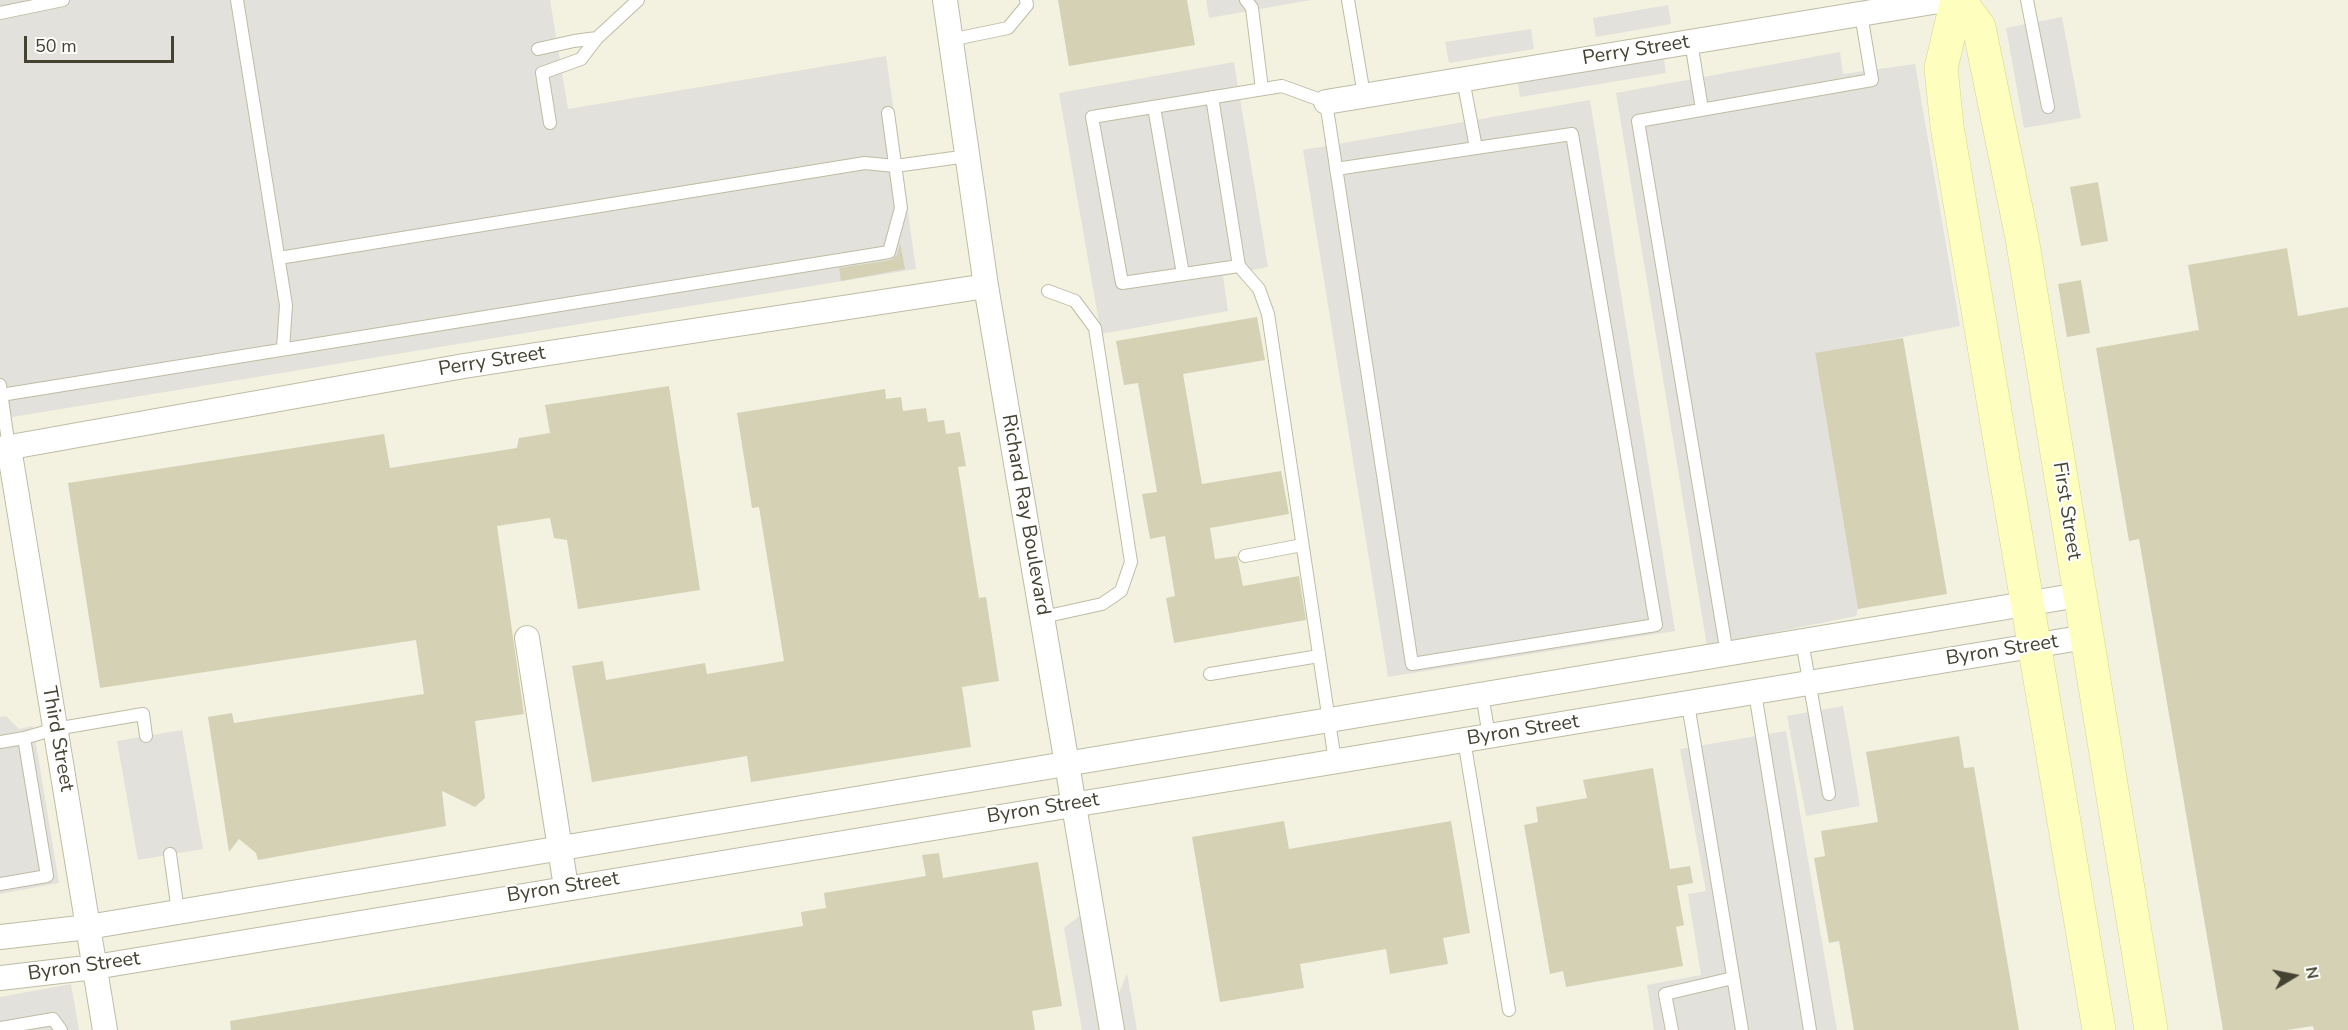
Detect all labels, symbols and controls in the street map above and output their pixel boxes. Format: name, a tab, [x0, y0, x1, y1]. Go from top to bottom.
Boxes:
scale bar	[27, 24, 177, 62]
street label: Perry Street	[1581, 31, 1691, 71]
text: 50 m	[35, 34, 77, 58]
street label: Perry Street	[437, 342, 547, 382]
street label: Richard Ray Boulevard	[995, 413, 1055, 617]
street label: First Street	[2046, 460, 2086, 562]
street label: Byron Street	[1944, 630, 2060, 672]
street label: Third Street	[36, 685, 78, 793]
street label: Byron Street	[1465, 710, 1581, 752]
street label: Byron Street	[985, 788, 1101, 830]
street label: Byron Street	[505, 867, 621, 909]
north arrow	[2264, 946, 2324, 1006]
street label: Byron Street	[26, 947, 142, 987]
text: N	[2300, 965, 2324, 981]

